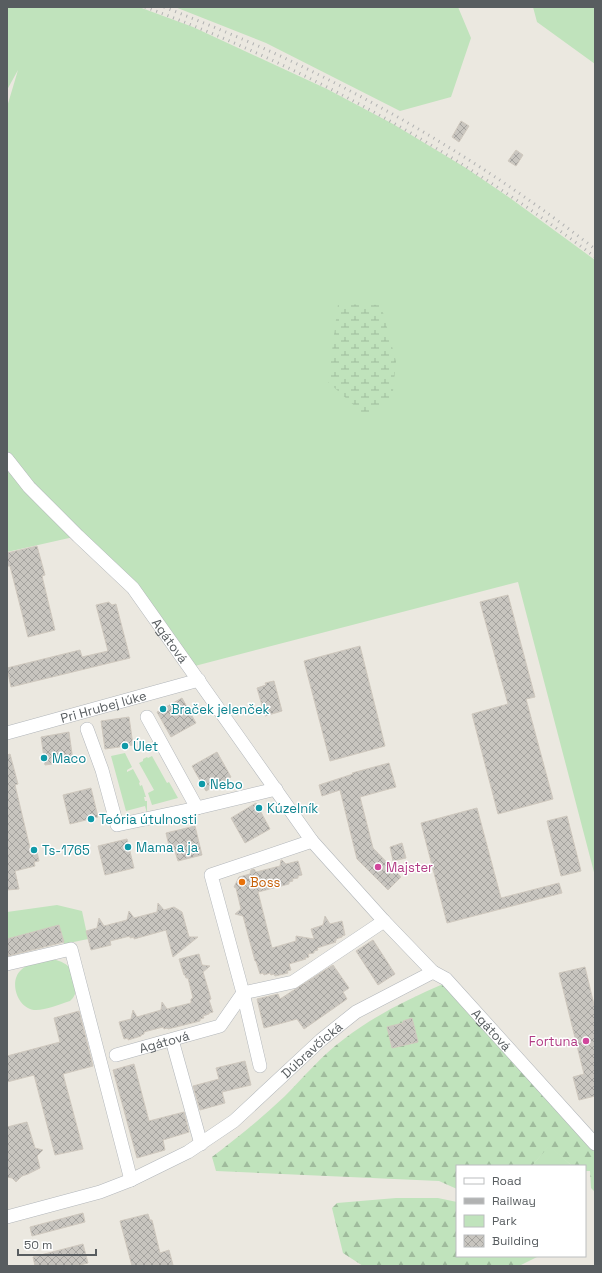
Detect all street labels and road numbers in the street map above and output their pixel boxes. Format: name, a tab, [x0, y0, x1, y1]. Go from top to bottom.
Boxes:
street label: Agátová	[148, 615, 192, 667]
street label: Pri Hrubej lúke	[58, 686, 148, 726]
street label: Agátová	[468, 1005, 516, 1055]
street label: Dúbravčická	[277, 1017, 346, 1081]
street label: Agátová	[137, 1026, 192, 1057]

